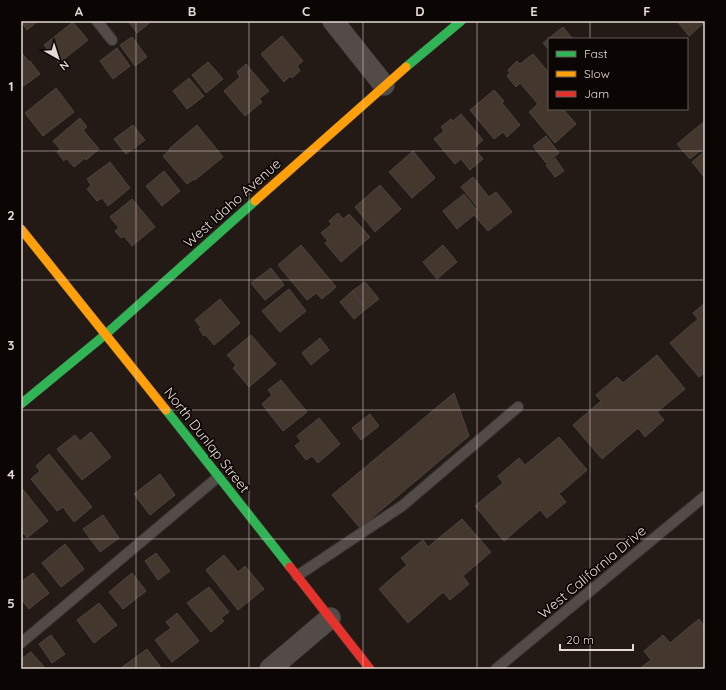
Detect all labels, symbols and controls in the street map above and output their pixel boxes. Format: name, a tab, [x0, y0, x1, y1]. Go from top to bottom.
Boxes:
text: A	[75, 3, 84, 19]
text: B	[188, 3, 196, 19]
text: C	[302, 3, 310, 19]
text: D	[415, 3, 425, 19]
text: E	[530, 3, 538, 19]
text: F	[643, 3, 651, 19]
north arrow	[38, 38, 78, 78]
legend	[548, 38, 688, 110]
text: Fast	[584, 46, 608, 61]
text: N	[57, 58, 72, 74]
text: Slow	[584, 66, 610, 81]
text: 1	[8, 78, 14, 94]
text: Jam	[584, 86, 609, 101]
street label: West Idaho Avenue	[180, 154, 285, 251]
text: 2	[7, 207, 15, 223]
text: 3	[8, 337, 15, 353]
street label: North Dunlap Street	[160, 384, 254, 497]
text: 4	[7, 466, 15, 482]
street label: West California Drive	[534, 521, 650, 622]
text: 5	[7, 595, 15, 611]
scale bar	[560, 626, 633, 652]
text: 20 m	[566, 632, 594, 647]

